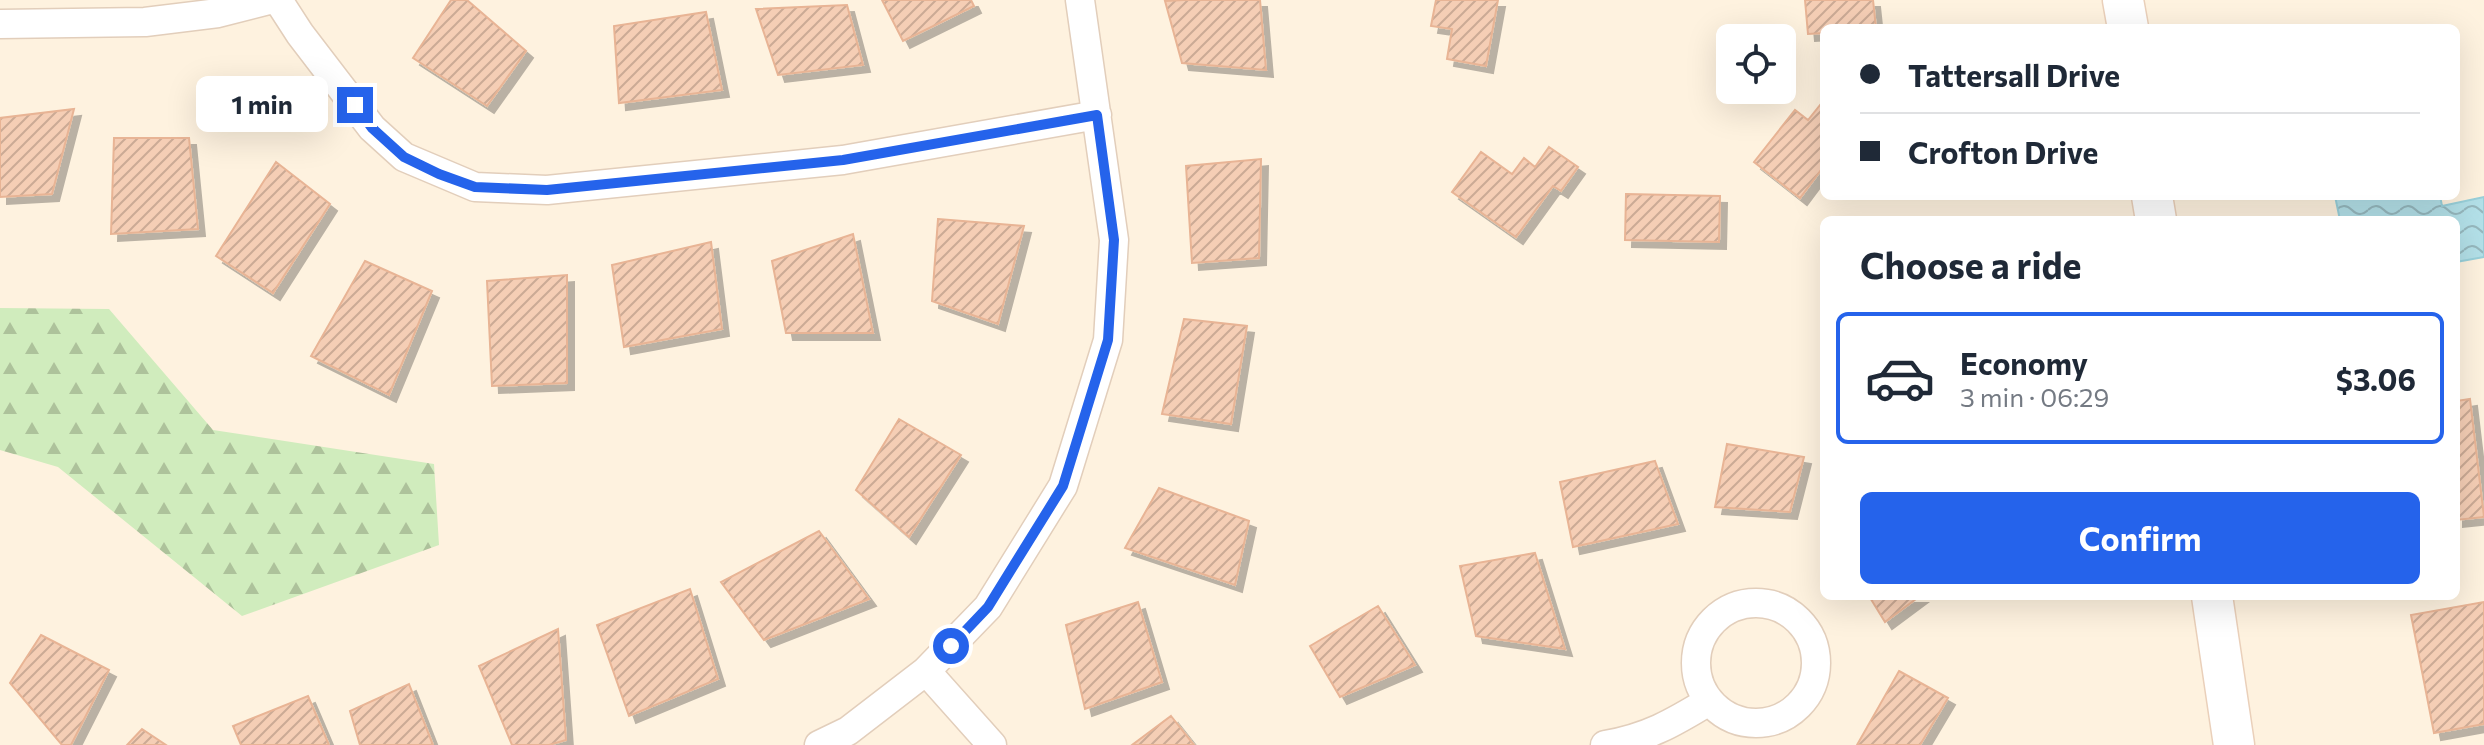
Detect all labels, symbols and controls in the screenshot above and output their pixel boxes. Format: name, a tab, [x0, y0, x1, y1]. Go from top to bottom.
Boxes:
map controls	[1716, 24, 1796, 104]
button: locate	[1716, 24, 1796, 104]
text: Tattersall Drive	[1908, 56, 2120, 93]
callout: 1 min	[195, 77, 327, 133]
route end	[337, 87, 373, 123]
text: 1 min	[231, 88, 293, 119]
text: Crofton Drive	[1908, 133, 2098, 170]
text: Choose a ride	[1860, 242, 2081, 286]
icon: car	[1864, 342, 1936, 414]
text: Economy	[1960, 344, 2088, 381]
text: $3.06	[2336, 360, 2416, 397]
text: 3 min · 06:29	[1960, 381, 2109, 412]
button: Confirm	[1860, 492, 2420, 584]
route start	[933, 628, 969, 664]

